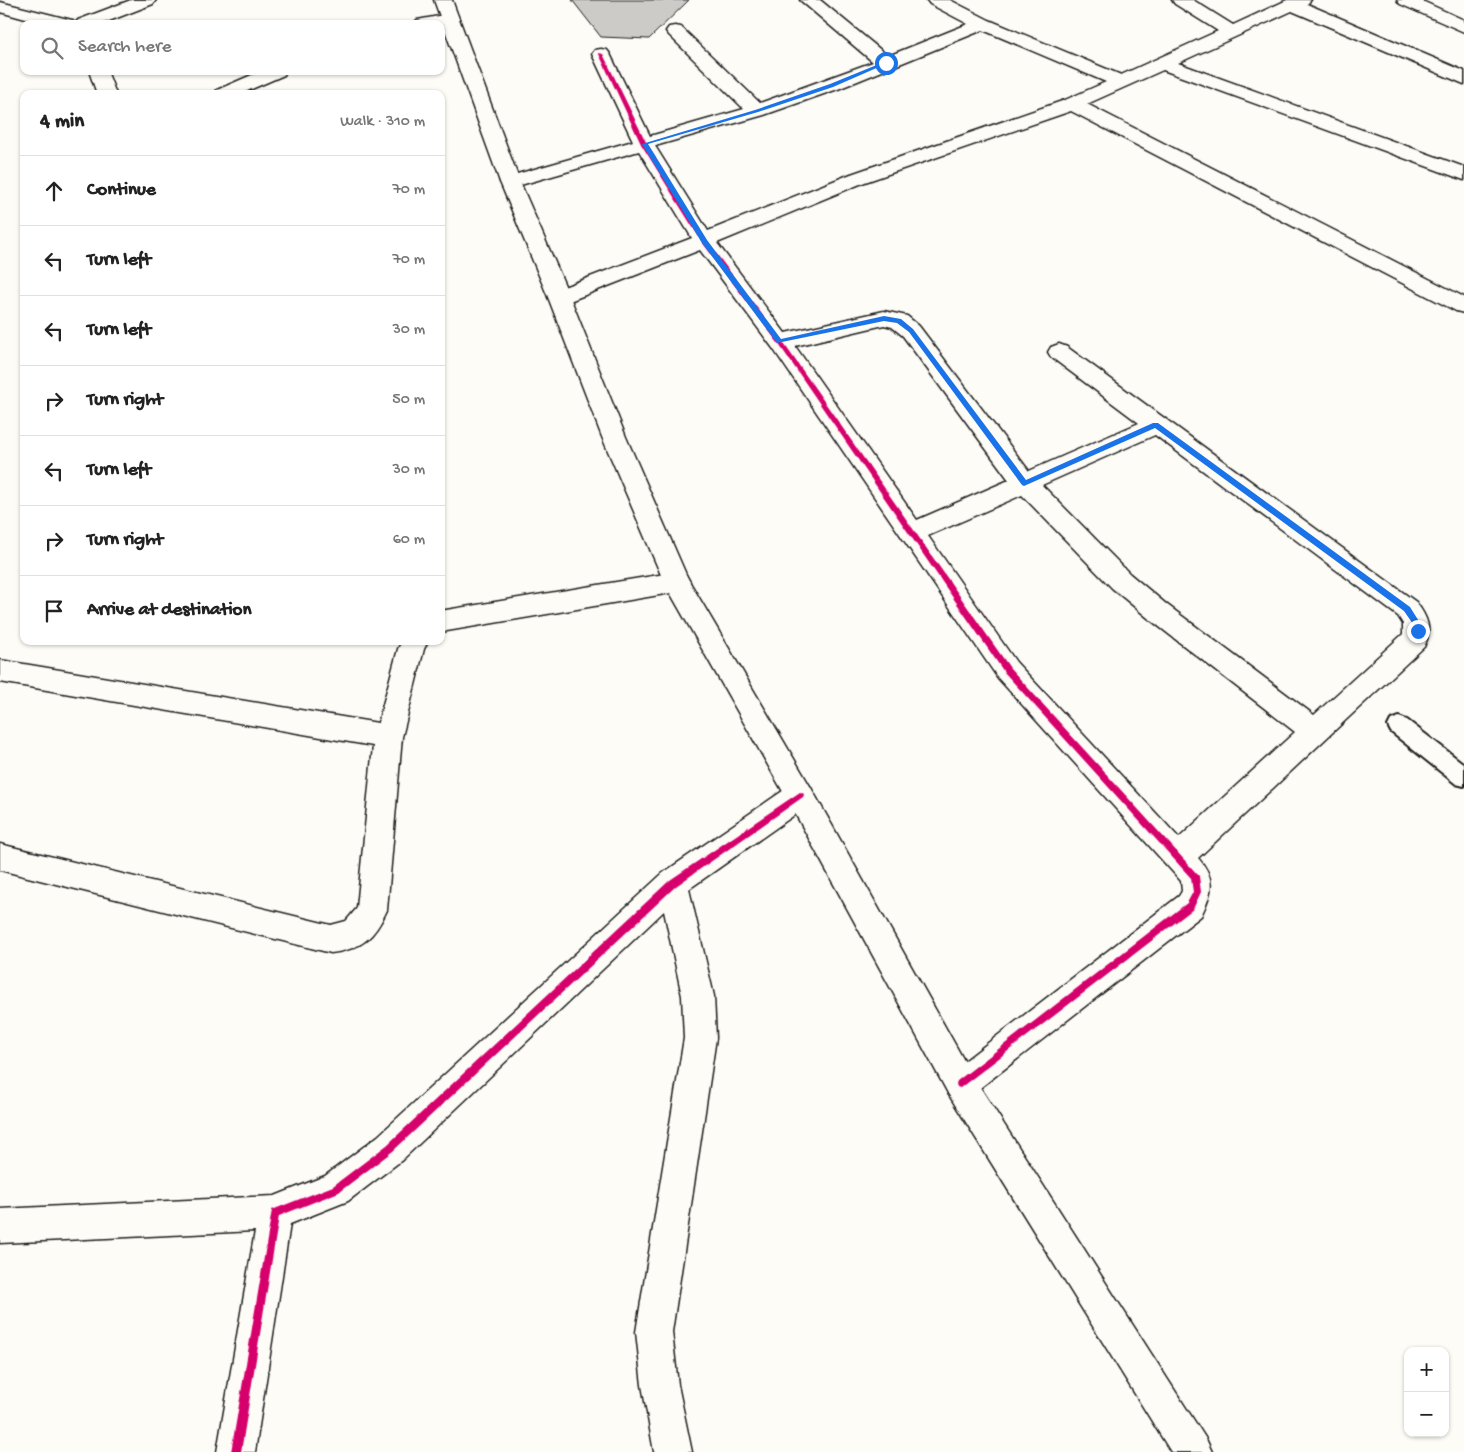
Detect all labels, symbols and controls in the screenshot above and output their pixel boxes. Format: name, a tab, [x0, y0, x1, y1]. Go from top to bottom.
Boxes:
search box	[20, 20, 445, 75]
icon: search	[38, 34, 66, 62]
text: Search here	[78, 36, 172, 59]
route start	[875, 52, 898, 75]
text: 4 min	[40, 110, 84, 135]
text: Walk · 310 m	[340, 113, 425, 132]
icon: ahead	[40, 177, 68, 205]
text: Continue	[87, 179, 156, 202]
text: 70 m	[392, 181, 425, 200]
icon: left	[40, 247, 68, 275]
text: Turn left	[87, 249, 151, 272]
text: 70 m	[392, 251, 425, 270]
icon: left	[40, 317, 68, 345]
text: Turn left	[87, 319, 151, 342]
text: 30 m	[392, 321, 425, 340]
icon: right	[40, 387, 68, 415]
text: Turn right	[87, 389, 163, 412]
text: 50 m	[392, 391, 425, 410]
icon: left	[40, 457, 68, 485]
text: Turn left	[87, 459, 151, 482]
text: 30 m	[392, 461, 425, 480]
icon: right	[40, 527, 68, 555]
text: Turn right	[87, 529, 163, 552]
text: 60 m	[393, 531, 425, 550]
icon: arrive	[40, 597, 68, 625]
text: Arrive at destination	[87, 599, 251, 622]
route end	[1407, 620, 1430, 643]
map controls	[1404, 1347, 1449, 1437]
button: +	[1404, 1347, 1449, 1392]
button: −	[1404, 1392, 1449, 1437]

